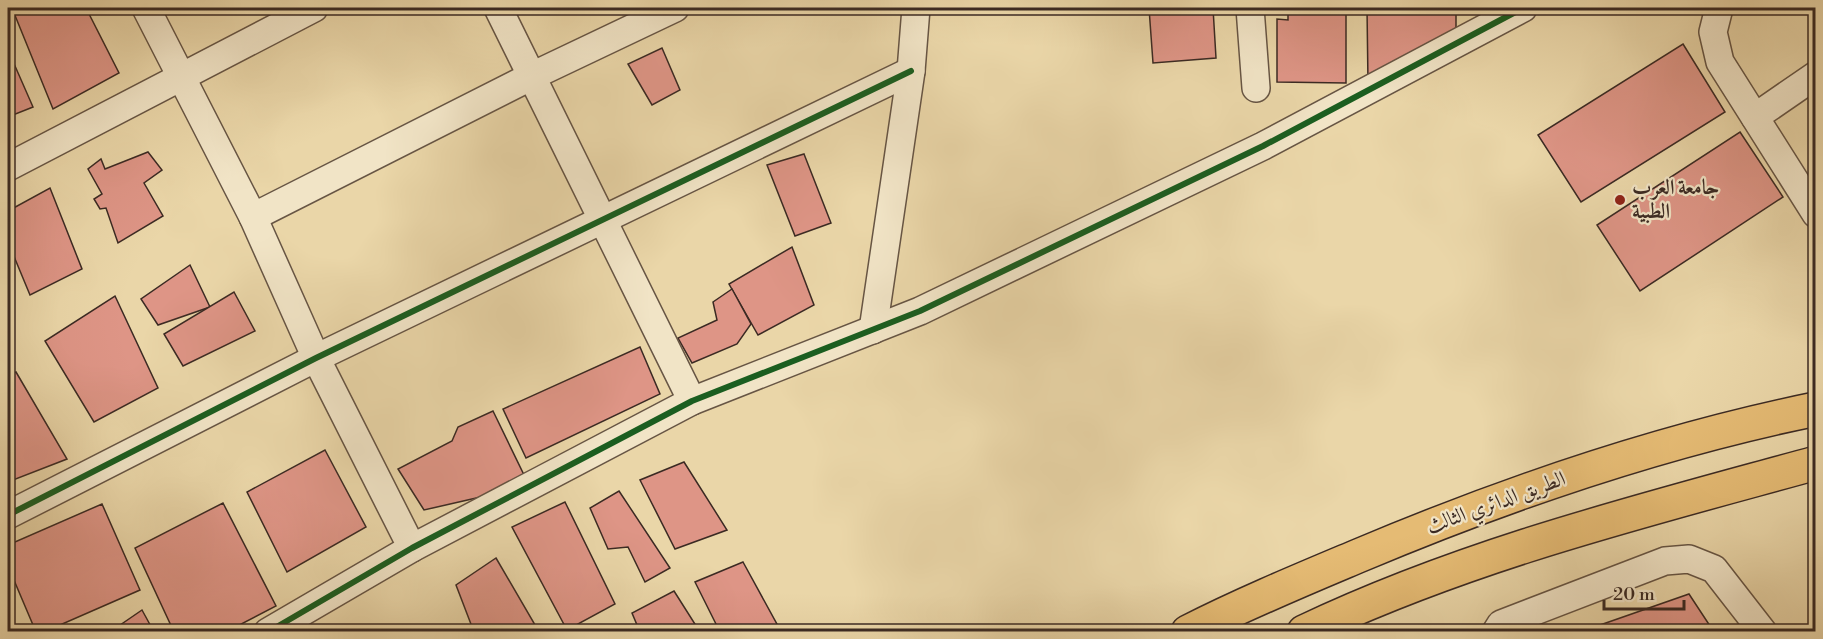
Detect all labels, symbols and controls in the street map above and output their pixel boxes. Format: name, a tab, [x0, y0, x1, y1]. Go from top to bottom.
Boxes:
place label: جامعة العرب الطبية	[1632, 175, 1720, 225]
marker: جامعة العرب الطبية	[1613, 193, 1627, 207]
street label: الطريق الدائري الثالث	[1423, 466, 1570, 542]
scale bar	[1604, 573, 1684, 611]
text: 20 m	[1613, 583, 1655, 606]

